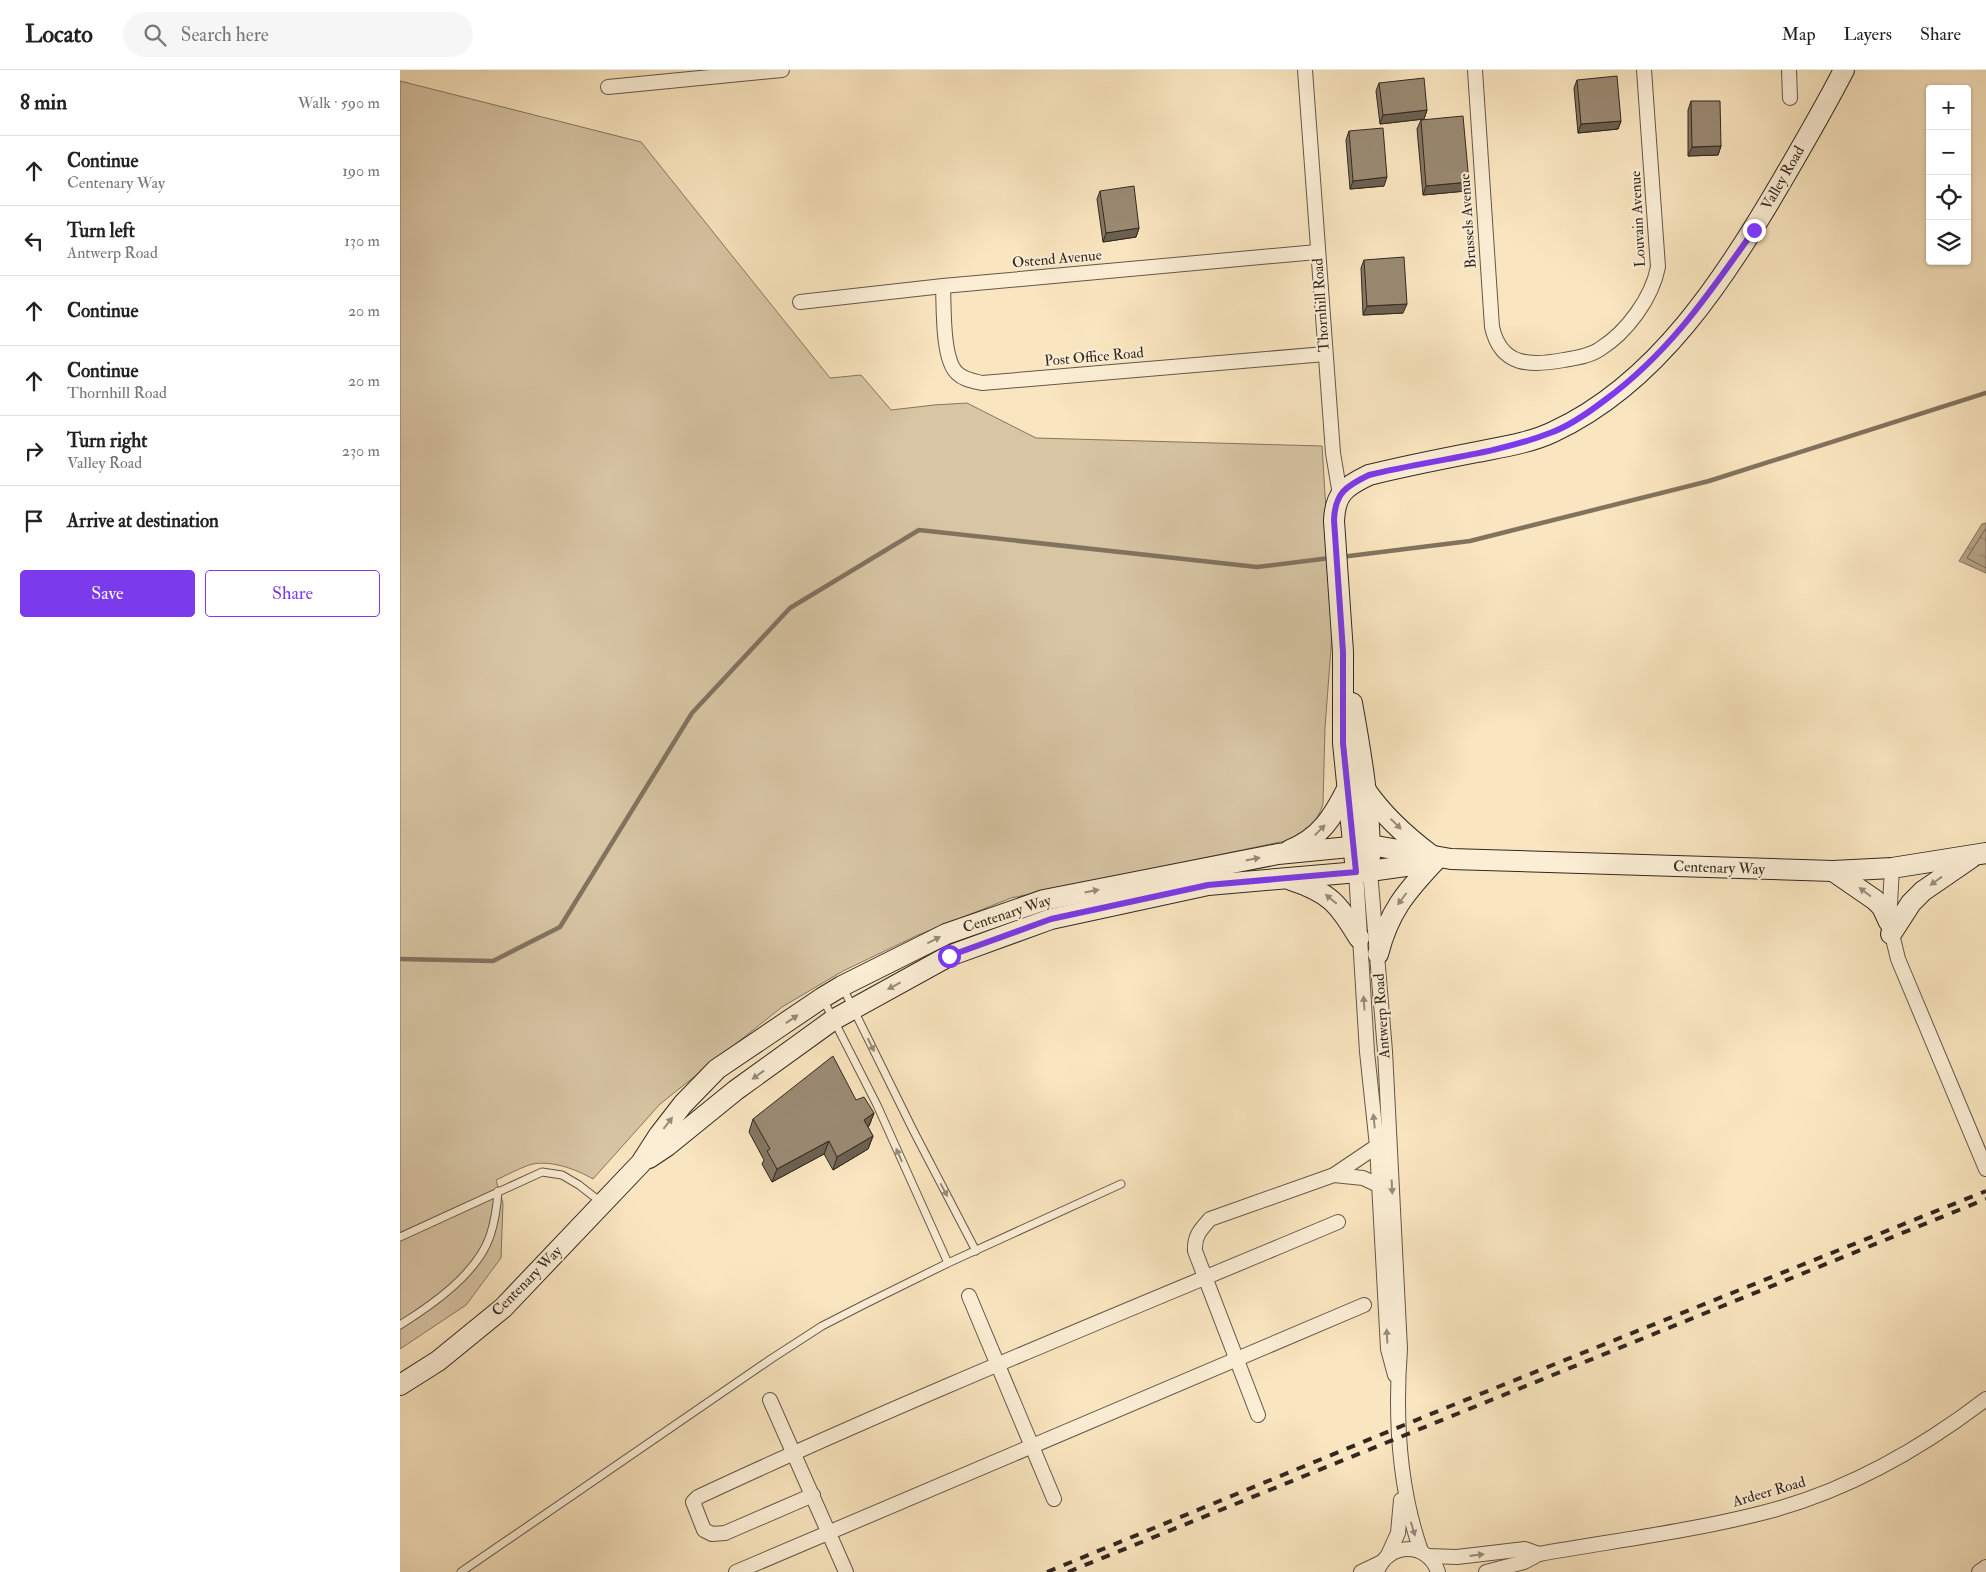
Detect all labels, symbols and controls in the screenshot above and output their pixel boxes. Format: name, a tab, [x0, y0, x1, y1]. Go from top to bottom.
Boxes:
search box	[123, 12, 473, 57]
text: Locato	[25, 19, 93, 50]
icon: search	[141, 21, 169, 49]
text: Search here	[181, 23, 269, 47]
text: Map	[1782, 23, 1816, 46]
text: Layers	[1844, 23, 1892, 46]
text: Share	[1920, 23, 1961, 46]
map controls	[1926, 85, 1971, 265]
button: +	[1926, 85, 1971, 130]
text: 8 min	[20, 89, 67, 116]
text: Walk · 590 m	[298, 93, 380, 113]
button: −	[1926, 130, 1971, 175]
street label: Valley Road	[1757, 142, 1809, 213]
text: Continue	[67, 149, 138, 173]
icon: ahead	[20, 157, 48, 185]
text: 190 m	[342, 161, 380, 181]
street label: Louvain Avenue	[1626, 170, 1650, 268]
text: Centenary Way	[67, 173, 165, 193]
street label: Brussels Avenue	[1455, 173, 1481, 269]
button: locate	[1926, 175, 1971, 220]
text: Turn left	[67, 219, 135, 243]
route end	[1743, 219, 1766, 242]
button: layers	[1926, 220, 1971, 265]
icon: left	[20, 227, 48, 255]
text: 130 m	[344, 231, 380, 251]
text: Antwerp Road	[67, 243, 158, 263]
street label: Ostend Avenue	[1011, 246, 1103, 272]
street label: Thornhill Road	[1308, 257, 1334, 352]
icon: ahead	[20, 297, 48, 325]
text: Continue	[67, 299, 138, 323]
text: 20 m	[348, 301, 380, 321]
street label: Post Office Road	[1043, 343, 1145, 371]
text: Continue	[67, 359, 138, 383]
icon: ahead	[20, 367, 48, 395]
text: 20 m	[348, 371, 380, 391]
text: Thornhill Road	[67, 383, 167, 403]
text: Turn right	[67, 429, 147, 453]
icon: right	[20, 437, 48, 465]
text: 230 m	[342, 441, 380, 461]
text: Valley Road	[67, 453, 142, 473]
icon: arrive	[20, 507, 48, 535]
text: Arrive at destination	[67, 509, 219, 533]
button: Save	[20, 570, 195, 617]
button: Share	[205, 570, 380, 617]
one-way arrow	[1390, 818, 1402, 830]
one-way arrow	[1314, 825, 1326, 837]
one-way arrow	[1245, 855, 1261, 863]
street label: Centenary Way	[1673, 857, 1766, 879]
one-way arrow	[1930, 876, 1943, 887]
one-way arrow	[1084, 886, 1100, 894]
one-way arrow	[1859, 887, 1872, 898]
street label: Centenary Way	[960, 891, 1054, 937]
one-way arrow	[1397, 892, 1407, 906]
one-way arrow	[1324, 894, 1337, 905]
one-way arrow	[926, 936, 941, 944]
route start	[938, 945, 961, 968]
street label: Antwerp Road	[1370, 972, 1396, 1060]
one-way arrow	[886, 982, 901, 990]
one-way arrow	[1359, 995, 1367, 1011]
one-way arrow	[785, 1014, 798, 1024]
one-way arrow	[867, 1038, 875, 1052]
one-way arrow	[752, 1069, 765, 1080]
one-way arrow	[1370, 1113, 1378, 1129]
one-way arrow	[663, 1117, 674, 1130]
one-way arrow	[895, 1148, 903, 1162]
one-way arrow	[1388, 1179, 1396, 1195]
one-way arrow	[940, 1183, 948, 1198]
street label: Centenary Way	[488, 1242, 566, 1320]
one-way arrow	[1382, 1327, 1390, 1343]
street label: Ardeer Road	[1729, 1472, 1808, 1512]
one-way arrow	[1410, 1522, 1418, 1537]
one-way arrow	[1469, 1551, 1485, 1559]

